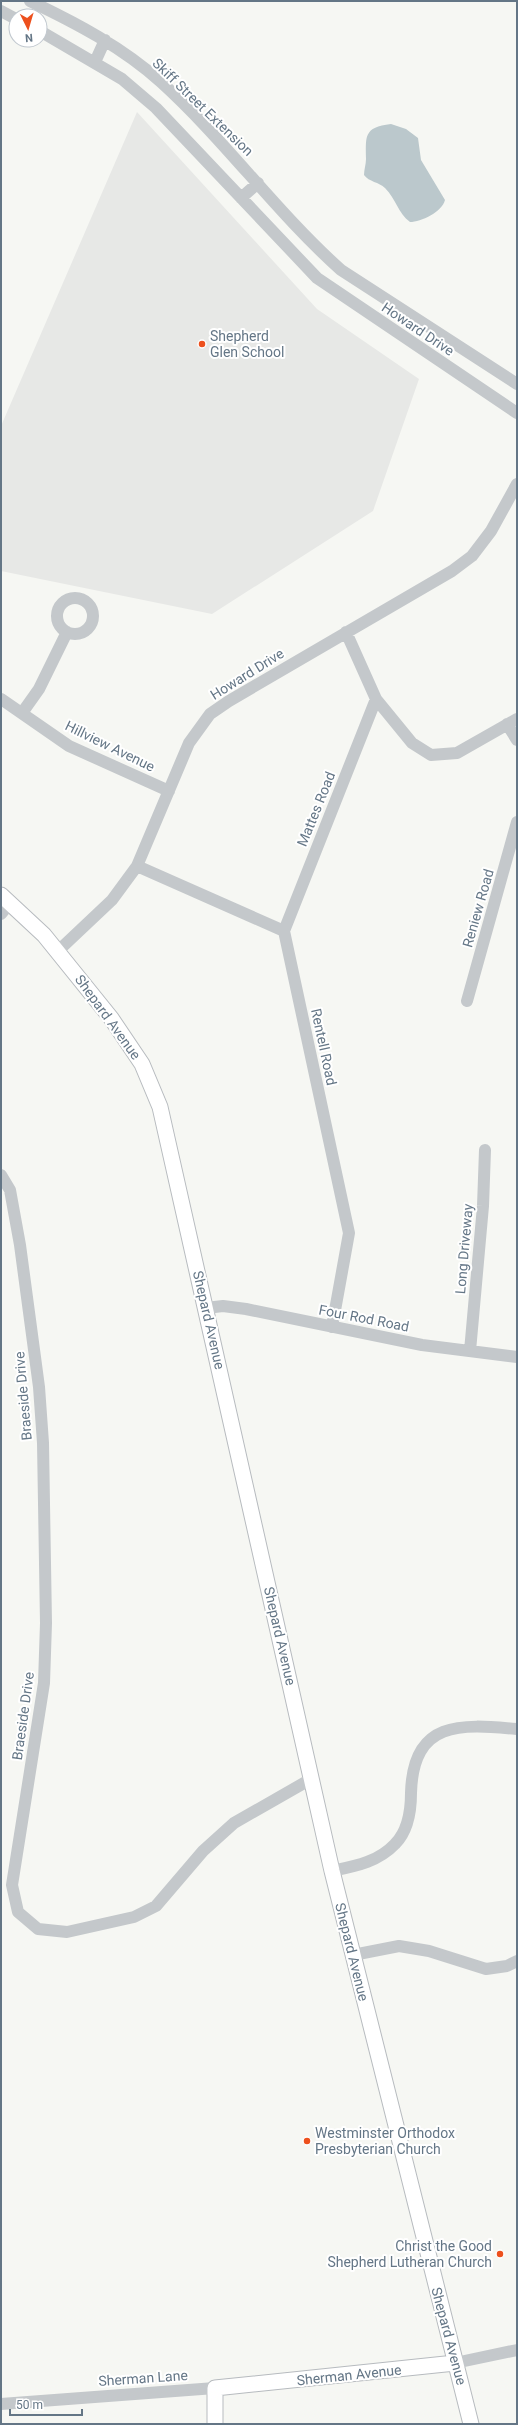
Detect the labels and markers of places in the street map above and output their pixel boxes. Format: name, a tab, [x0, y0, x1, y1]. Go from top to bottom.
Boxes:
place label: Shepherd Glen School	[210, 328, 284, 360]
marker: Shepherd Glen School	[197, 339, 207, 349]
place label: Westminster Orthodox Presbyterian Church	[315, 2125, 455, 2157]
marker: Westminster Orthodox Presbyterian Church	[302, 2136, 312, 2146]
place label: Christ the Good Shepherd Lutheran Church	[327, 2238, 492, 2270]
marker: Christ the Good Shepherd Lutheran Church	[495, 2249, 505, 2259]

